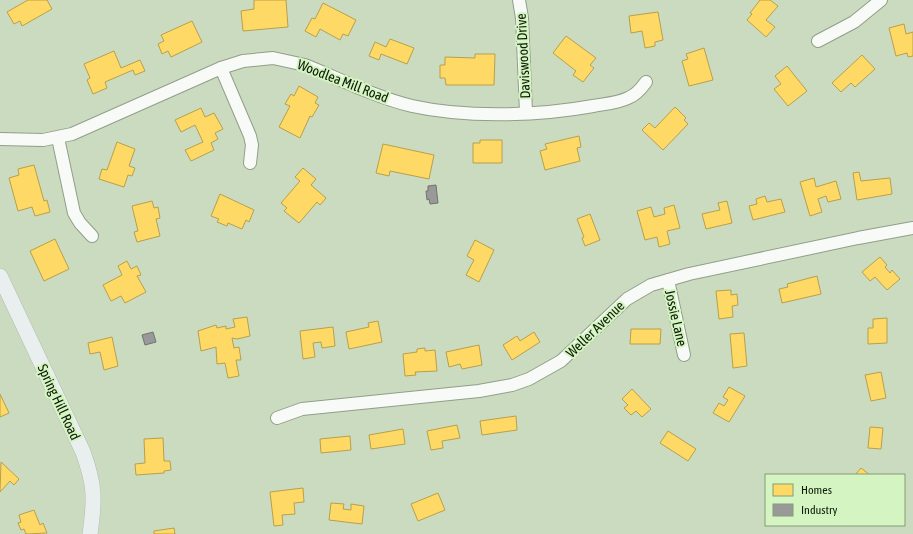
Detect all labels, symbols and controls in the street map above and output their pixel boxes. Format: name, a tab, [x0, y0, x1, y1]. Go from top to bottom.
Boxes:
street label: Daviswood Drive	[513, 13, 533, 99]
street label: Woodlea Mill Road	[295, 56, 391, 106]
street label: Jossie Lane	[662, 288, 690, 348]
street label: Weller Avenue	[563, 297, 627, 361]
street label: Spring Hill Road	[34, 361, 84, 443]
legend	[765, 474, 905, 526]
text: Homes	[801, 483, 832, 497]
text: Industry	[801, 503, 838, 517]

